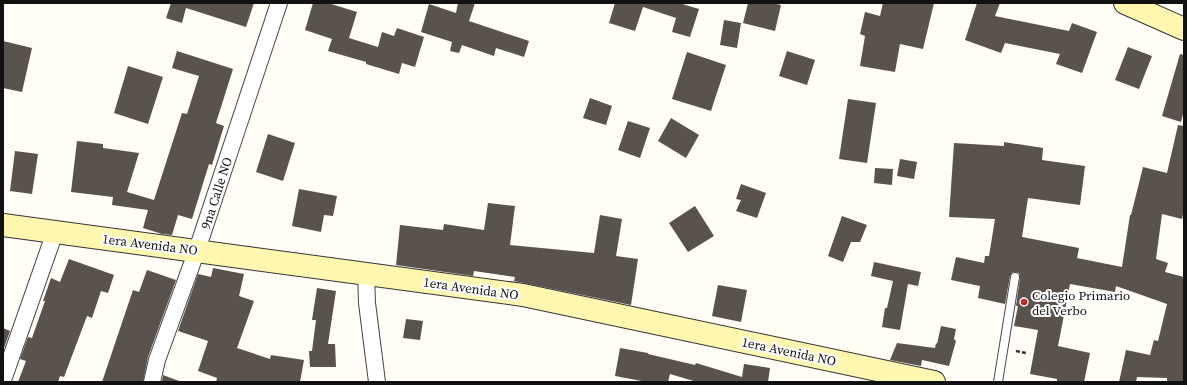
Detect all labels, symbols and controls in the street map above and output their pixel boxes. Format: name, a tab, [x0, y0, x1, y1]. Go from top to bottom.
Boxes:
street label: 9na Calle NO	[197, 155, 236, 231]
street label: 1era Avenida NO	[101, 230, 199, 259]
street label: 1era Avenida NO	[422, 273, 520, 304]
place label: Colegio Primario del Verbo	[1032, 287, 1130, 319]
marker: Colegio Primario del Verbo	[1019, 297, 1029, 307]
street label: 1era Avenida NO	[740, 333, 838, 370]

